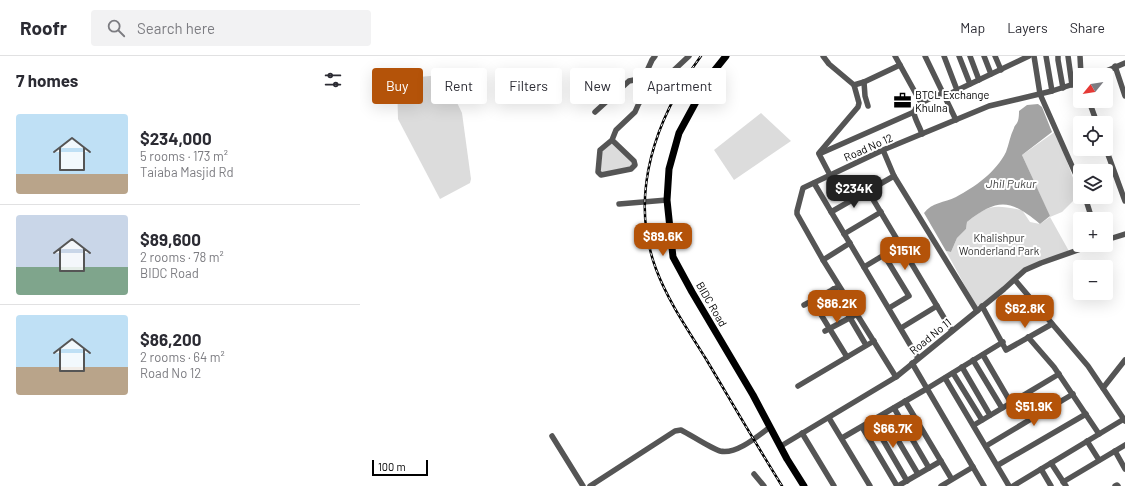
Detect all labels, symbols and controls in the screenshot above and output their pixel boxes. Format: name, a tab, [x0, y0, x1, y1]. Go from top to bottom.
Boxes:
search box	[91, 10, 371, 46]
text: Roofr	[20, 16, 67, 39]
icon: search	[105, 17, 127, 39]
text: Search here	[137, 19, 215, 37]
text: Map	[960, 19, 985, 36]
text: Layers	[1007, 19, 1048, 36]
text: Share	[1070, 19, 1105, 36]
chip: Buy	[372, 68, 423, 104]
chip: Rent	[431, 68, 487, 104]
chip: Filters	[495, 68, 562, 104]
chip: New	[570, 68, 625, 104]
chip: Apartment	[633, 68, 726, 104]
north arrow	[1073, 68, 1113, 108]
map controls	[1073, 68, 1113, 300]
icon: filters	[322, 69, 344, 91]
text: 7 homes	[16, 70, 78, 90]
place label: BTCL Exchange Khulna	[915, 88, 989, 114]
office icon: BTCL Exchange Khulna	[892, 90, 912, 110]
button: locate	[1073, 116, 1113, 156]
text: $234,000	[140, 128, 212, 148]
icon: home	[48, 130, 96, 178]
street label: Road No 12	[842, 130, 894, 163]
text: 5 rooms · 173 m²	[140, 148, 228, 164]
text: Taiaba Masjid Rd	[140, 164, 234, 180]
button: layers	[1073, 164, 1113, 204]
pin: $234K	[826, 175, 882, 209]
water label: Jhil Pukur	[986, 176, 1037, 190]
text: $234K	[835, 180, 873, 196]
button: +	[1073, 212, 1113, 252]
pin: $89.6K	[630, 223, 696, 257]
text: $89.6K	[643, 228, 683, 244]
text: $89,600	[140, 229, 201, 249]
icon: home	[48, 231, 96, 279]
park label: Khalishpur Wonderland Park	[959, 231, 1040, 257]
pin: $151K	[877, 237, 933, 271]
text: $151K	[889, 242, 921, 258]
text: 2 rooms · 78 m²	[140, 249, 224, 265]
button: −	[1073, 260, 1113, 300]
text: BIDC Road	[140, 265, 199, 281]
street label: BIDC Road	[694, 279, 730, 329]
pin: $86.2K	[804, 290, 870, 324]
text: $86.2K	[817, 295, 857, 311]
pin: $62.8K	[992, 295, 1058, 329]
text: $62.8K	[1005, 300, 1045, 316]
street label: Road No 11	[907, 315, 953, 357]
text: $86,200	[140, 329, 201, 349]
icon: home	[48, 331, 96, 379]
text: 2 rooms · 64 m²	[140, 349, 225, 365]
text: Road No 12	[140, 365, 201, 381]
pin: $51.9K	[1001, 393, 1067, 427]
text: $51.9K	[1015, 398, 1053, 414]
pin: $66.7K	[860, 415, 926, 449]
text: $66.7K	[873, 420, 913, 436]
scale bar	[372, 458, 428, 477]
text: 100 m	[378, 460, 406, 473]

